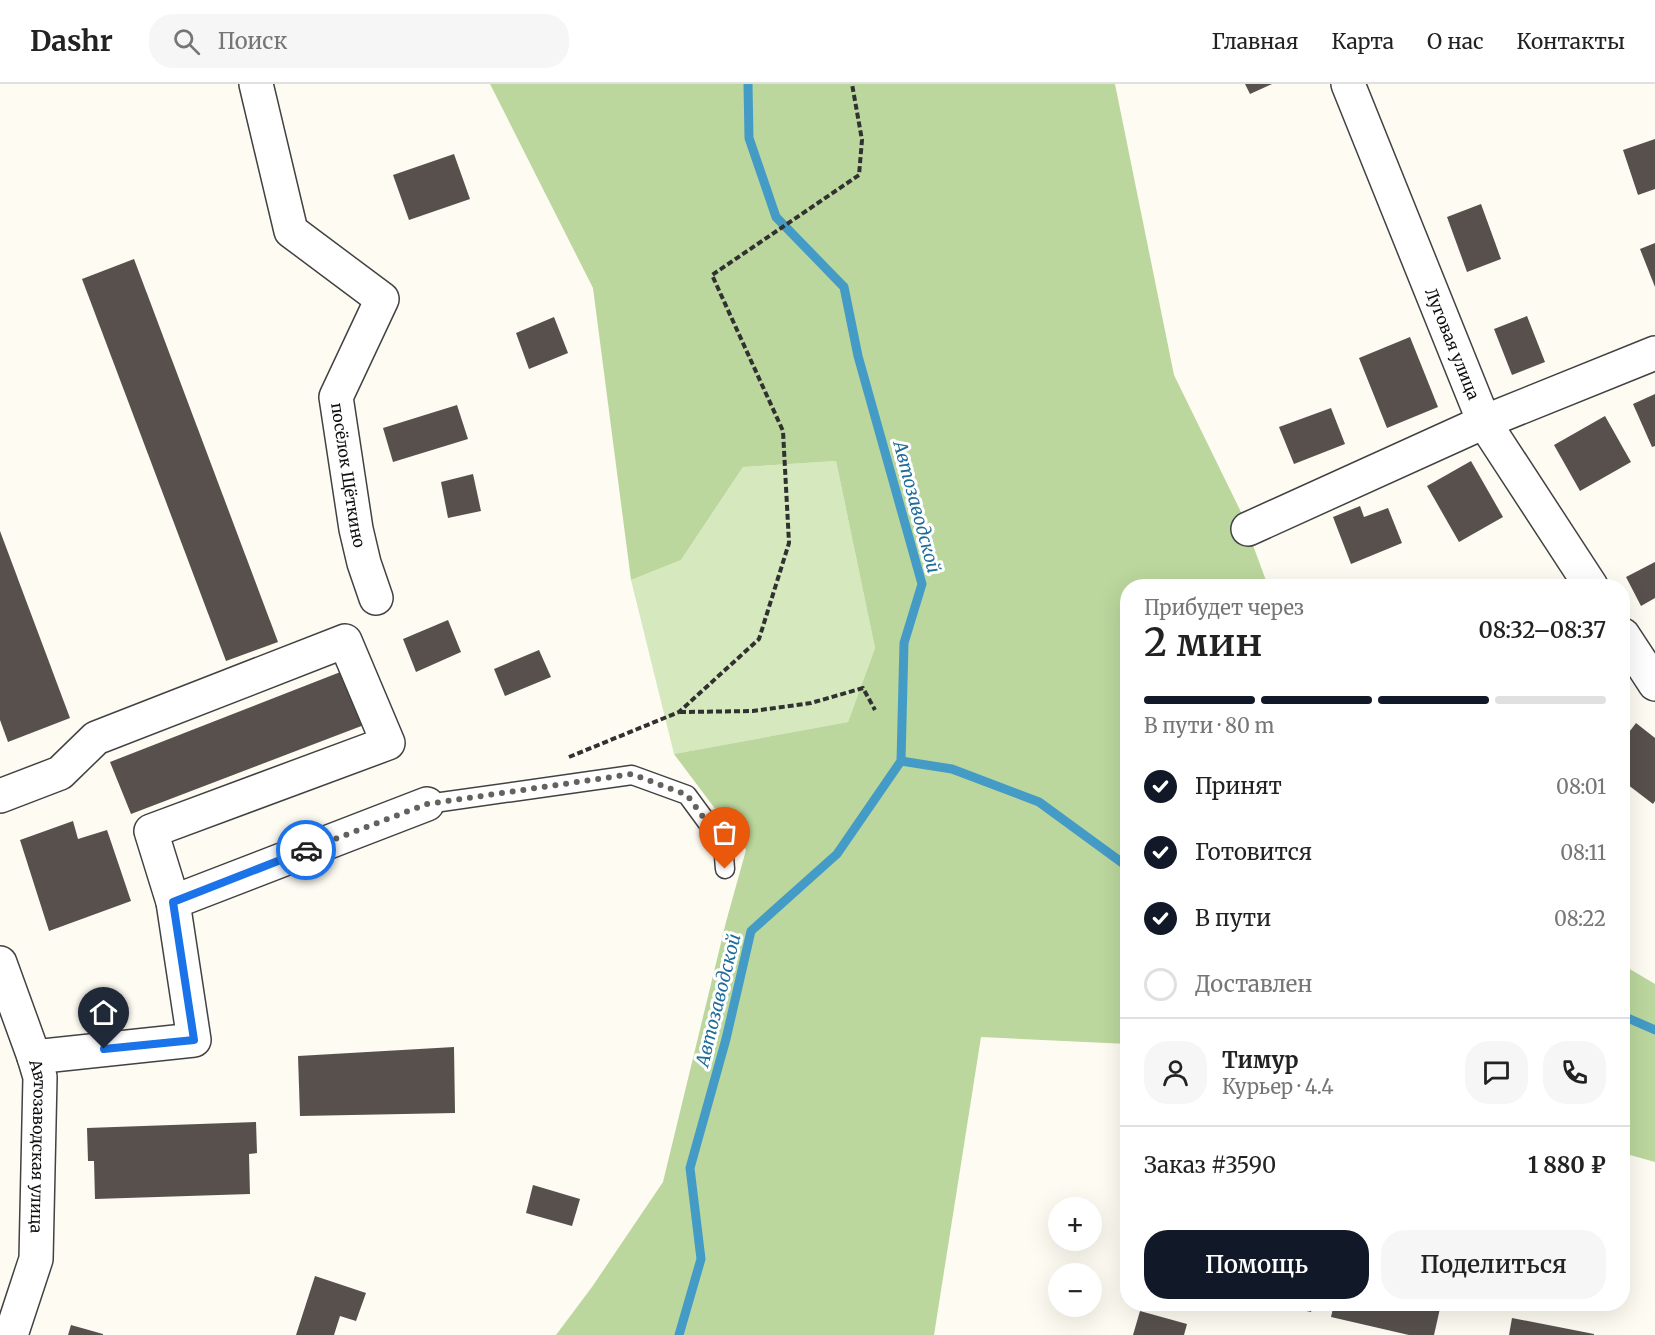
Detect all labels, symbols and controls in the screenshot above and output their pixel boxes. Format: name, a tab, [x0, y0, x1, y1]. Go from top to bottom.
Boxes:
search box	[149, 14, 569, 68]
text: Dashr	[30, 23, 113, 59]
icon: search	[170, 25, 203, 58]
text: Поиск	[218, 27, 287, 55]
text: Главная	[1212, 28, 1299, 55]
text: Карта	[1332, 28, 1394, 55]
text: О нас	[1427, 28, 1484, 55]
text: Контакты	[1517, 28, 1625, 55]
street label: Луговая улица	[1421, 285, 1484, 403]
street label: посёлок Щёткино	[327, 401, 370, 549]
water label: Автозаводской	[888, 436, 946, 576]
text: Прибудет через	[1144, 595, 1304, 620]
text: 08:32–08:37	[1479, 616, 1606, 644]
text: 2 мин	[1144, 618, 1262, 667]
text: В пути · 80 m	[1144, 713, 1274, 738]
icon: check	[1144, 770, 1177, 803]
text: Принят	[1195, 772, 1282, 800]
text: 08:01	[1556, 774, 1606, 799]
pin	[699, 807, 750, 869]
icon: bag	[708, 816, 741, 849]
courier	[276, 820, 336, 880]
icon: car	[290, 834, 323, 867]
icon: check	[1144, 836, 1177, 869]
text: Готовится	[1195, 838, 1312, 866]
text: 08:11	[1560, 840, 1606, 865]
icon: check	[1144, 902, 1177, 935]
text: В пути	[1195, 904, 1271, 932]
text: 08:22	[1554, 906, 1606, 931]
water label: Автозаводской	[690, 931, 746, 1071]
text: Доставлен	[1195, 970, 1312, 998]
pin	[78, 987, 129, 1049]
icon: home	[87, 996, 120, 1029]
button: person	[1144, 1041, 1207, 1104]
button: chat	[1465, 1041, 1528, 1104]
button: phone	[1543, 1041, 1606, 1104]
text: Тимур	[1222, 1046, 1299, 1074]
street label: Автозаводская улица	[25, 1056, 50, 1234]
text: Курьер · 4.4	[1222, 1074, 1334, 1099]
text: Заказ #3590	[1144, 1151, 1276, 1179]
text: 1 880 ₽	[1528, 1151, 1606, 1179]
map controls	[1048, 1197, 1102, 1317]
button: +	[1048, 1197, 1102, 1251]
button: Помощь	[1144, 1230, 1369, 1299]
button: Поделиться	[1381, 1230, 1606, 1299]
button: −	[1048, 1263, 1102, 1317]

